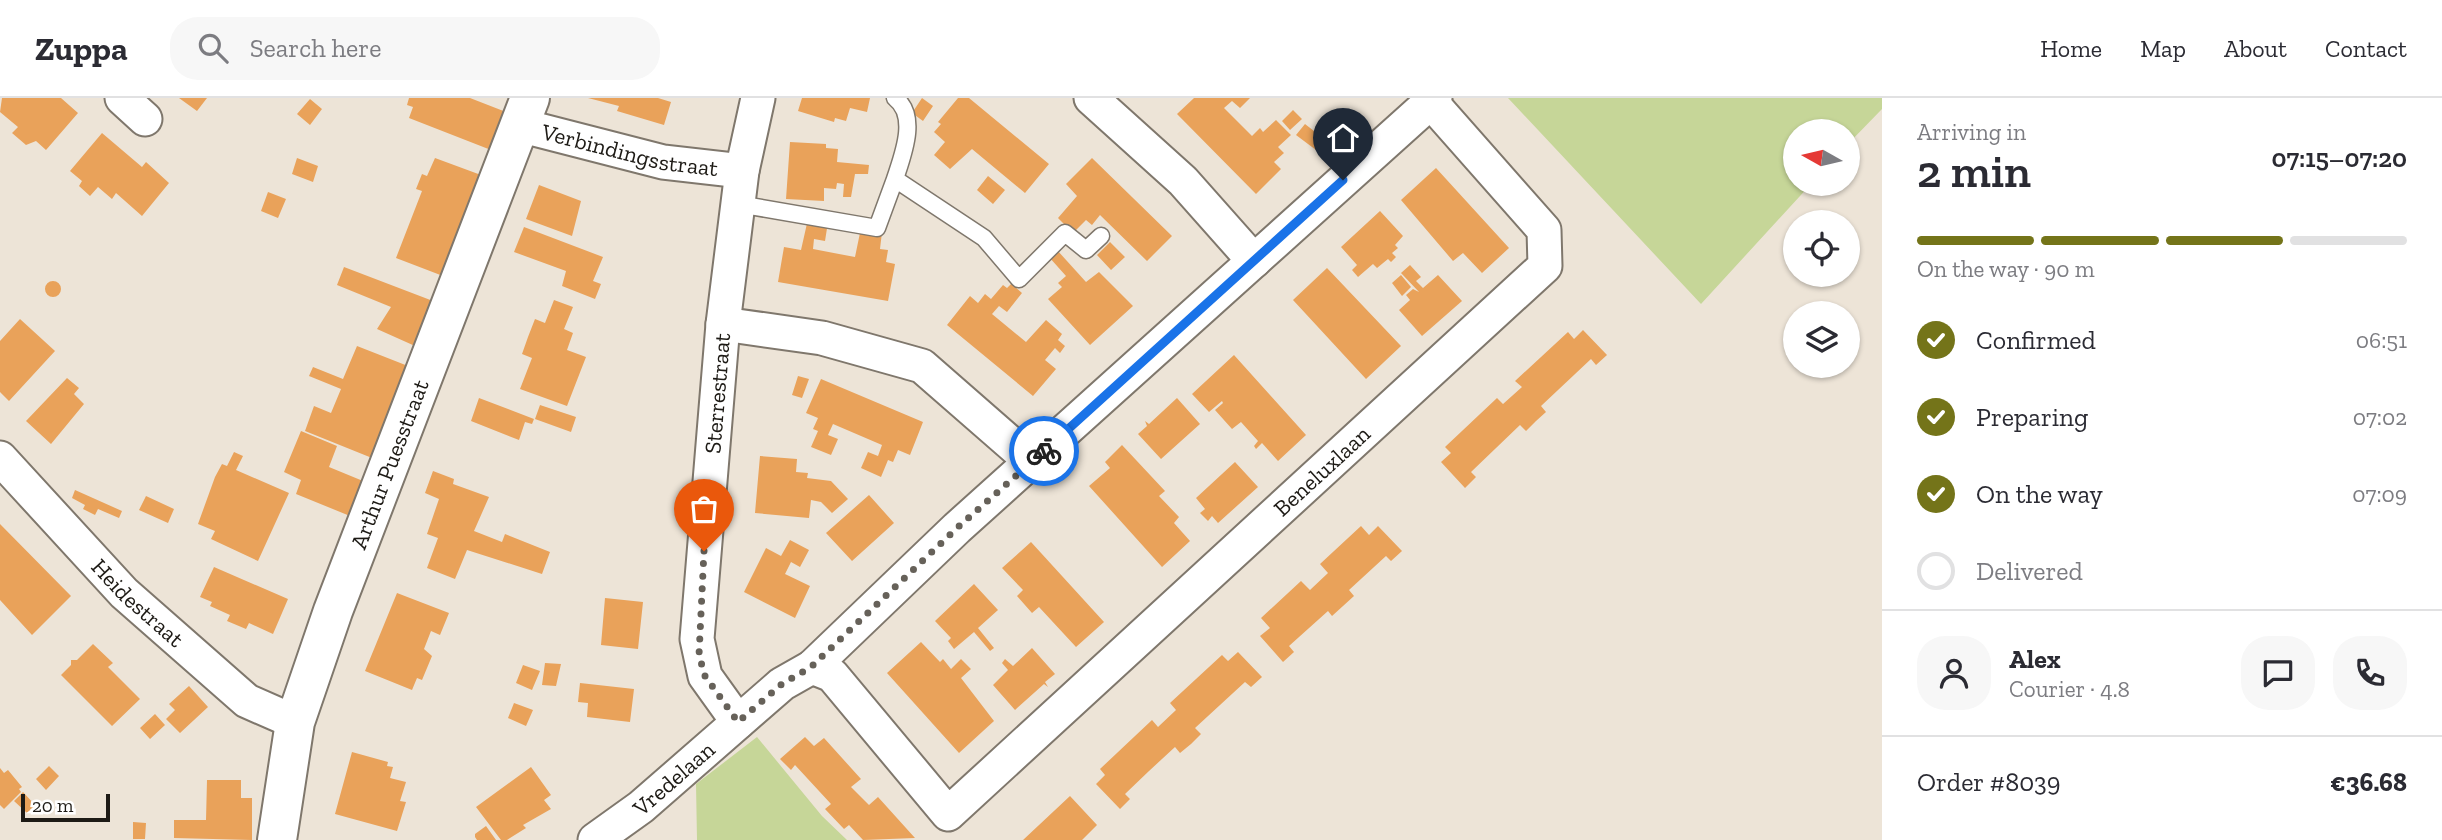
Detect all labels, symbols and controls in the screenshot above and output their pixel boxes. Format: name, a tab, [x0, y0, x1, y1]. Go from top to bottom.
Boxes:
search box	[170, 17, 660, 80]
text: Zuppa	[35, 29, 128, 68]
icon: search	[194, 29, 232, 67]
text: Search here	[250, 32, 381, 64]
text: Home	[2040, 34, 2102, 63]
text: Map	[2140, 34, 2186, 63]
text: About	[2224, 34, 2287, 63]
text: Contact	[2325, 34, 2407, 63]
pin	[1313, 108, 1373, 180]
street label: Verbindingsstraat	[538, 117, 720, 182]
text: Arriving in	[1917, 118, 2026, 146]
icon: home	[1324, 119, 1362, 157]
north arrow	[1783, 119, 1860, 196]
map controls	[1783, 119, 1860, 378]
text: 07:15–07:20	[2271, 142, 2407, 174]
text: 2 min	[1917, 144, 2031, 199]
button: locate	[1783, 210, 1860, 287]
text: On the way · 90 m	[1917, 255, 2095, 283]
button: layers	[1783, 301, 1860, 378]
icon: check	[1917, 321, 1955, 359]
text: Confirmed	[1976, 324, 2096, 356]
text: 06:51	[2356, 326, 2407, 354]
street label: Sterrestraat	[698, 331, 736, 455]
street label: Arthur Puesstraat	[344, 375, 435, 553]
icon: check	[1917, 398, 1955, 436]
text: Preparing	[1976, 401, 2088, 433]
text: 07:02	[2353, 403, 2407, 431]
courier	[1009, 416, 1079, 486]
street label: Beneluxlaan	[1268, 420, 1376, 522]
icon: bike	[1025, 432, 1063, 470]
icon: check	[1917, 475, 1955, 513]
text: On the way	[1976, 478, 2103, 510]
pin	[674, 479, 734, 551]
text: 07:09	[2352, 480, 2407, 508]
icon: bag	[685, 490, 723, 528]
street label: Heidestraat	[86, 553, 190, 653]
text: Delivered	[1976, 555, 2083, 587]
button: person	[1917, 636, 1991, 710]
button: chat	[2241, 636, 2315, 710]
button: phone	[2333, 636, 2407, 710]
text: Alex	[2009, 643, 2061, 675]
text: Courier · 4.8	[2009, 675, 2130, 703]
street label: Vredelaan	[626, 735, 720, 822]
text: Order #8039	[1917, 766, 2061, 798]
text: €36.68	[2330, 766, 2407, 798]
scale bar	[21, 791, 110, 823]
text: 20 m	[32, 794, 73, 817]

